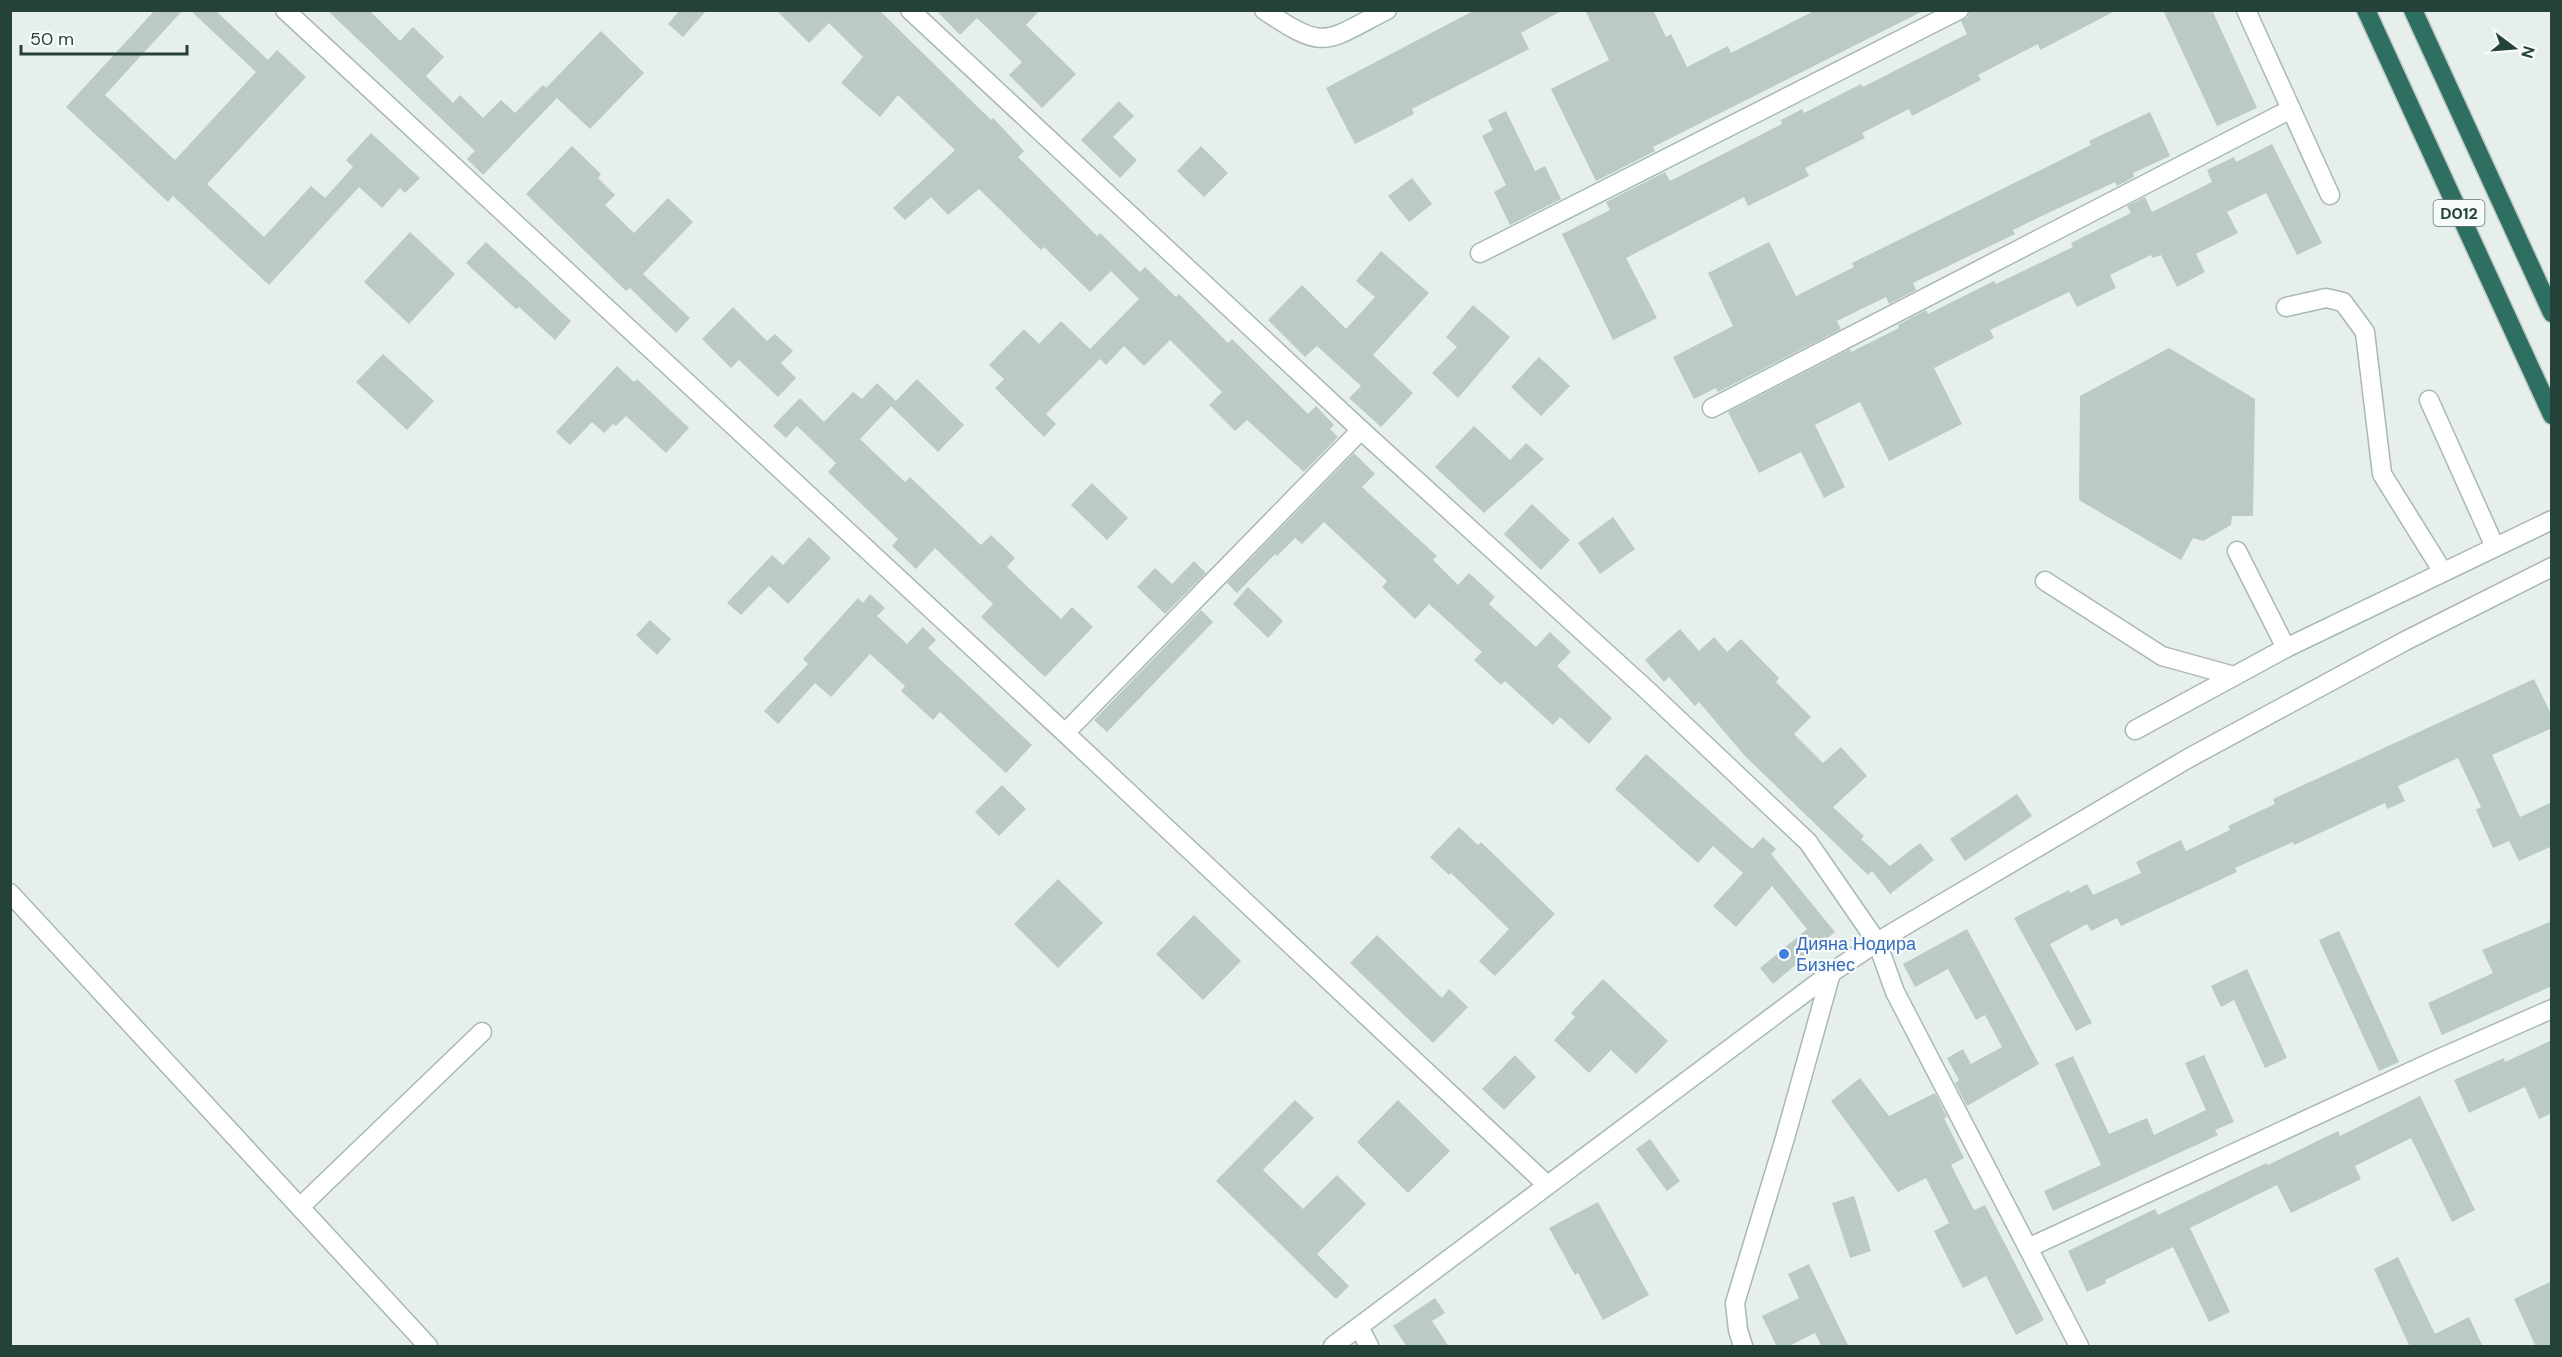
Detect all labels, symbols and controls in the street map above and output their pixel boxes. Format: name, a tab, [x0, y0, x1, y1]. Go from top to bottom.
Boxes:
scale bar	[21, 18, 188, 56]
north arrow	[2484, 18, 2544, 78]
text: 50 m	[30, 27, 74, 51]
text: N	[2516, 43, 2540, 61]
road number: D012	[2434, 200, 2484, 226]
place label: Дияна Нодира Бизнес	[1796, 932, 1917, 977]
marker: Дияна Нодира Бизнес	[1777, 947, 1791, 961]

